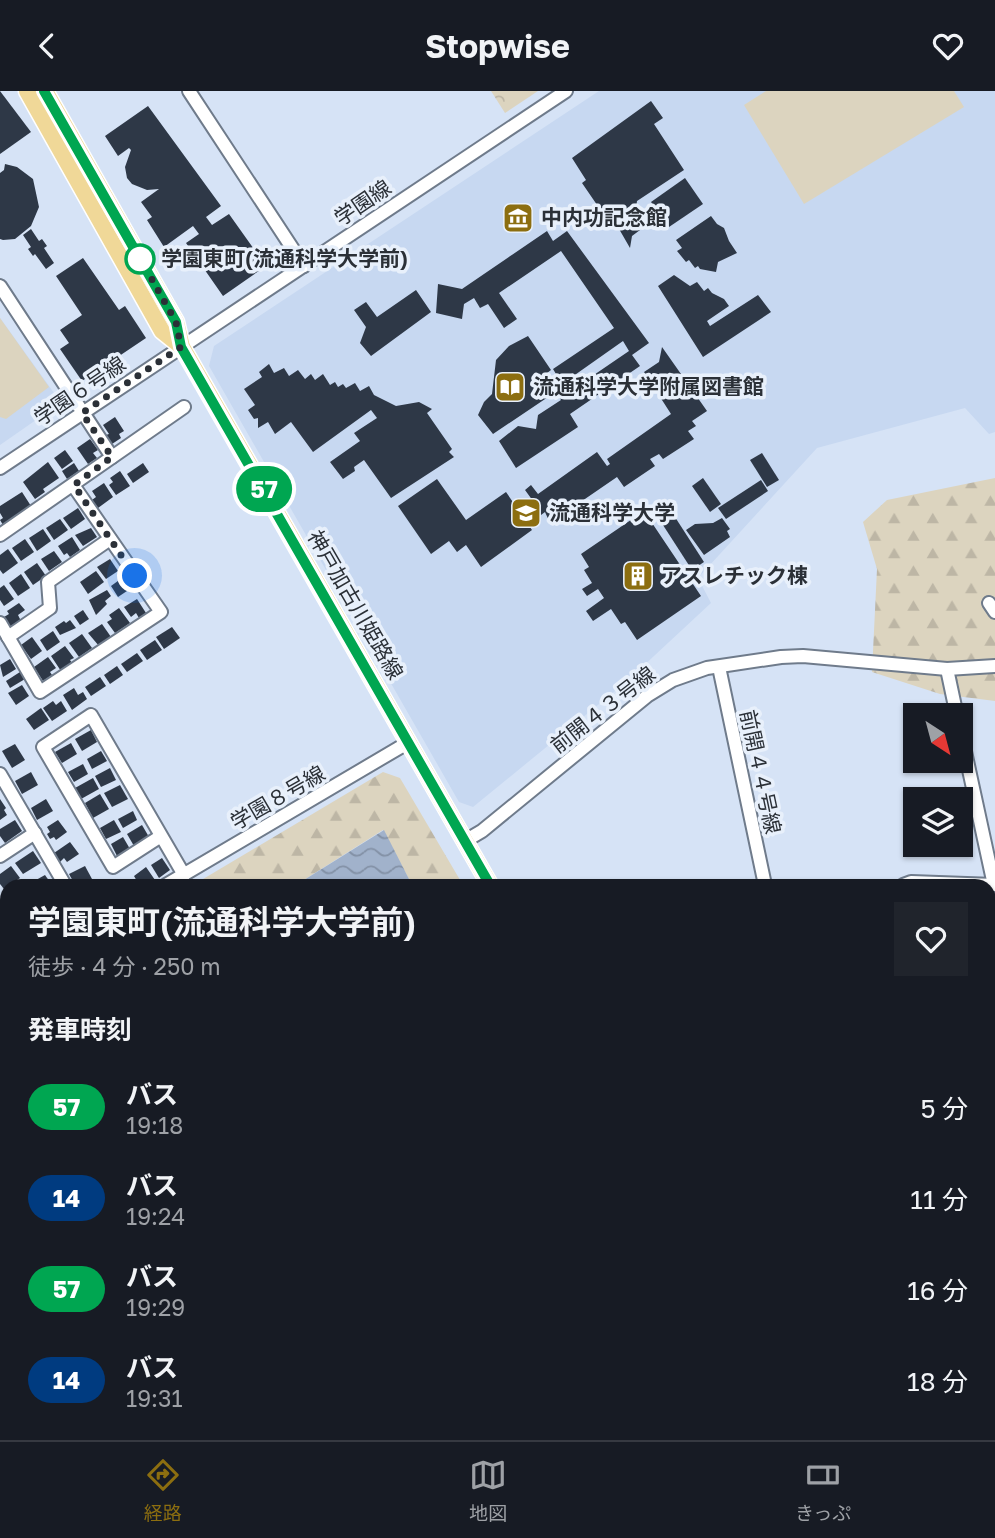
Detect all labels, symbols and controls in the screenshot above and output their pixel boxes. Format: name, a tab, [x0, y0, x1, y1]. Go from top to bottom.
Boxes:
icon: back	[28, 27, 66, 65]
text: Stopwise	[425, 27, 570, 65]
icon: heart	[929, 27, 967, 65]
street label: 学園線	[329, 174, 396, 231]
museum icon: 中内功記念館	[501, 201, 535, 235]
place label: 中内功記念館	[541, 204, 667, 230]
marker: 学園東町(流通科学大学前)	[125, 244, 155, 274]
place label: 学園東町(流通科学大学前)	[161, 245, 408, 271]
street label: 学園６号線	[29, 350, 130, 430]
library icon: 流通科学大学附属図書館	[493, 370, 527, 404]
place label: 流通科学大学附属図書館	[533, 373, 764, 399]
line badge: 57	[232, 466, 296, 512]
text: 57	[250, 474, 278, 503]
school or university icon: 流通科学大学	[509, 496, 543, 530]
place label: 流通科学大学	[549, 499, 675, 525]
street label: 神戸加古川姫路線	[303, 525, 409, 684]
your location	[117, 558, 152, 593]
building icon: アスレチック棟	[621, 559, 655, 593]
place label: アスレチック棟	[661, 562, 808, 588]
street label: 前開４３号線	[545, 660, 660, 758]
north arrow	[903, 703, 973, 773]
map controls	[903, 703, 973, 857]
street label: 前開４４号線	[735, 707, 787, 836]
street label: 学園８号線	[226, 760, 329, 835]
button: layers	[903, 787, 973, 857]
text: 学園東町(流通科学大学前)	[28, 902, 416, 941]
button: heart	[894, 902, 968, 976]
text: 徒歩 · 4 分 · 250 m	[28, 952, 221, 980]
text: 発車時刻	[28, 1014, 132, 1045]
text: バス	[126, 1079, 178, 1110]
text: 57	[53, 1092, 80, 1121]
text: 5 分	[920, 1093, 968, 1124]
text: 19:18	[126, 1111, 183, 1139]
text: バス	[126, 1170, 178, 1201]
text: 14	[53, 1183, 80, 1212]
text: 11 分	[910, 1184, 968, 1215]
text: 19:24	[126, 1202, 185, 1230]
text: バス	[126, 1261, 178, 1292]
text: 57	[53, 1274, 80, 1303]
text: 16 分	[907, 1275, 968, 1306]
text: 19:29	[126, 1293, 185, 1321]
text: バス	[126, 1352, 178, 1383]
text: 14	[53, 1365, 80, 1394]
text: 18 分	[907, 1366, 968, 1397]
text: 19:31	[126, 1384, 183, 1412]
tab: 経路	[144, 1456, 182, 1525]
tab: 地図	[469, 1456, 507, 1525]
tab: きっぷ	[795, 1456, 851, 1525]

